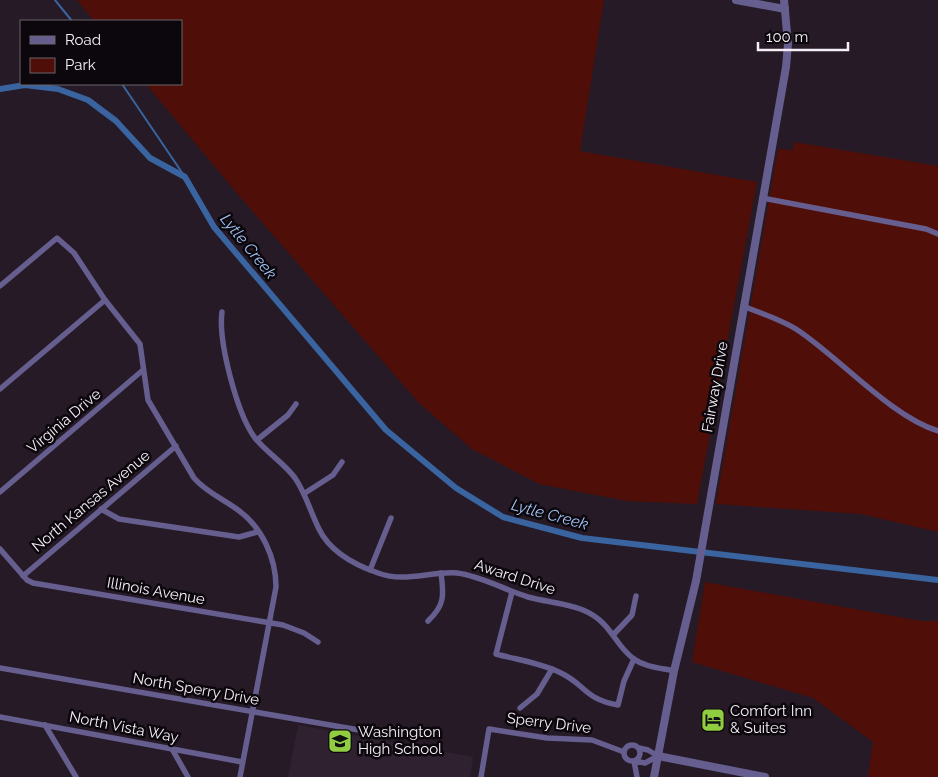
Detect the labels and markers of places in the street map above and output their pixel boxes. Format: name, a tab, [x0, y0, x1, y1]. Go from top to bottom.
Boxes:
place label: Comfort Inn & Suites	[730, 702, 812, 737]
hotel icon: Comfort Inn & Suites	[700, 707, 726, 733]
place label: Washington High School	[358, 723, 443, 758]
school or university icon: Washington High School	[327, 728, 353, 754]

